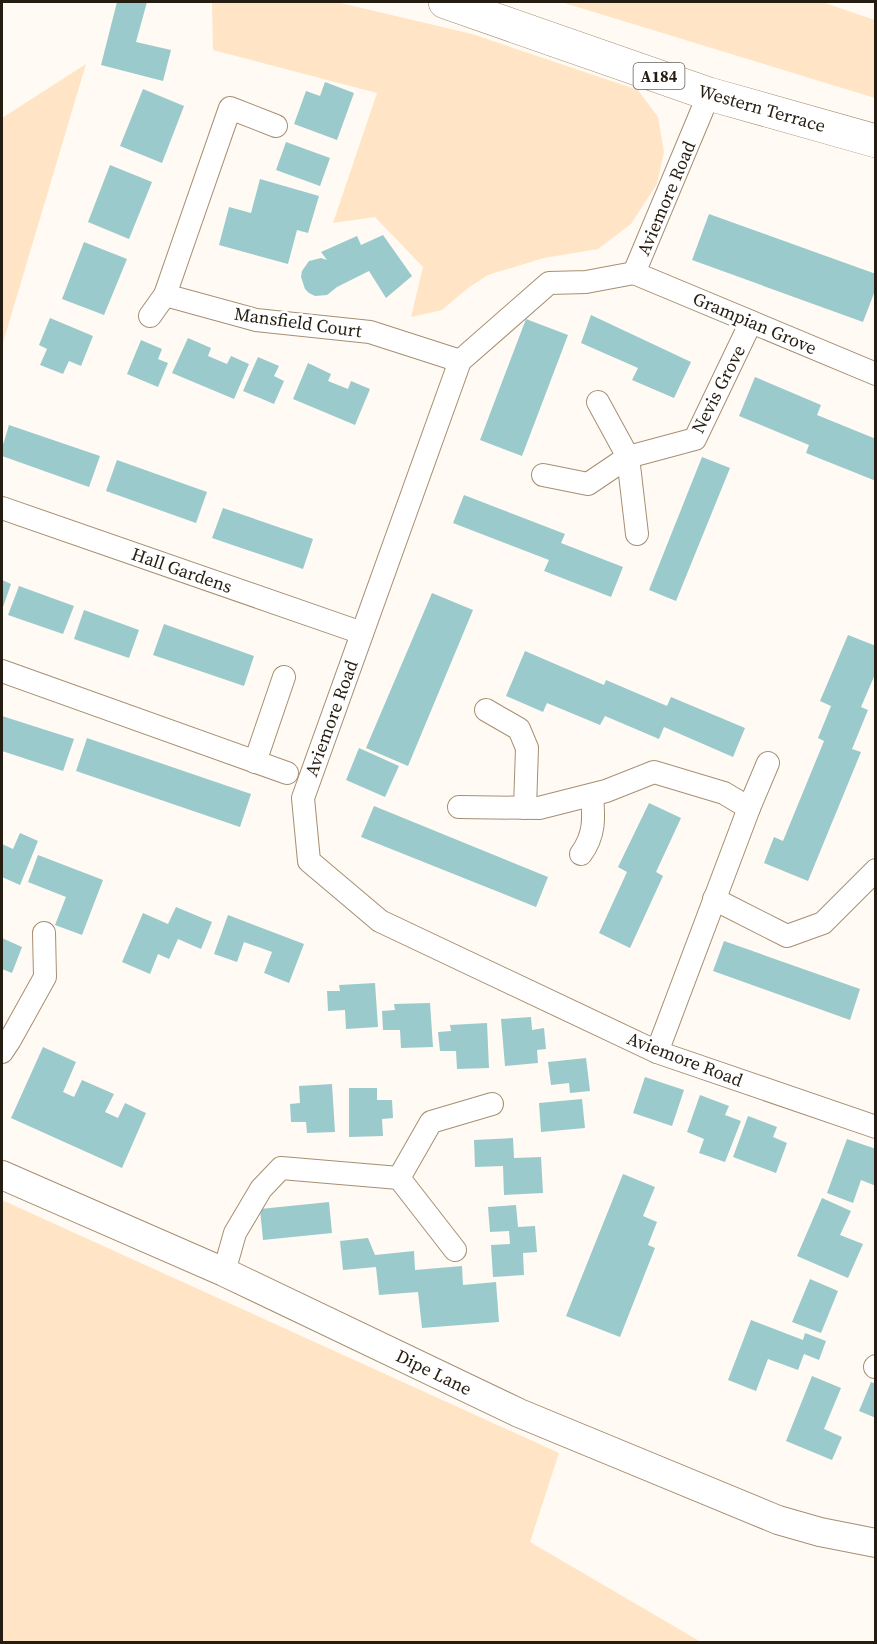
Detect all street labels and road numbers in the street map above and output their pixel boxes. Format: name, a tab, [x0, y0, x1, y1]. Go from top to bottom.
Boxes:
road number: A184	[634, 63, 684, 89]
street label: Western Terrace	[695, 78, 829, 138]
street label: Aviemore Road	[631, 137, 701, 259]
street label: Grampian Grove	[689, 286, 821, 360]
street label: Mansfield Court	[233, 301, 364, 343]
street label: Nevis Grove	[685, 341, 751, 437]
street label: Hall Gardens	[128, 541, 236, 599]
street label: Aviemore Road	[298, 656, 364, 780]
street label: Aviemore Road	[623, 1025, 747, 1093]
street label: Dipe Lane	[392, 1343, 476, 1401]

